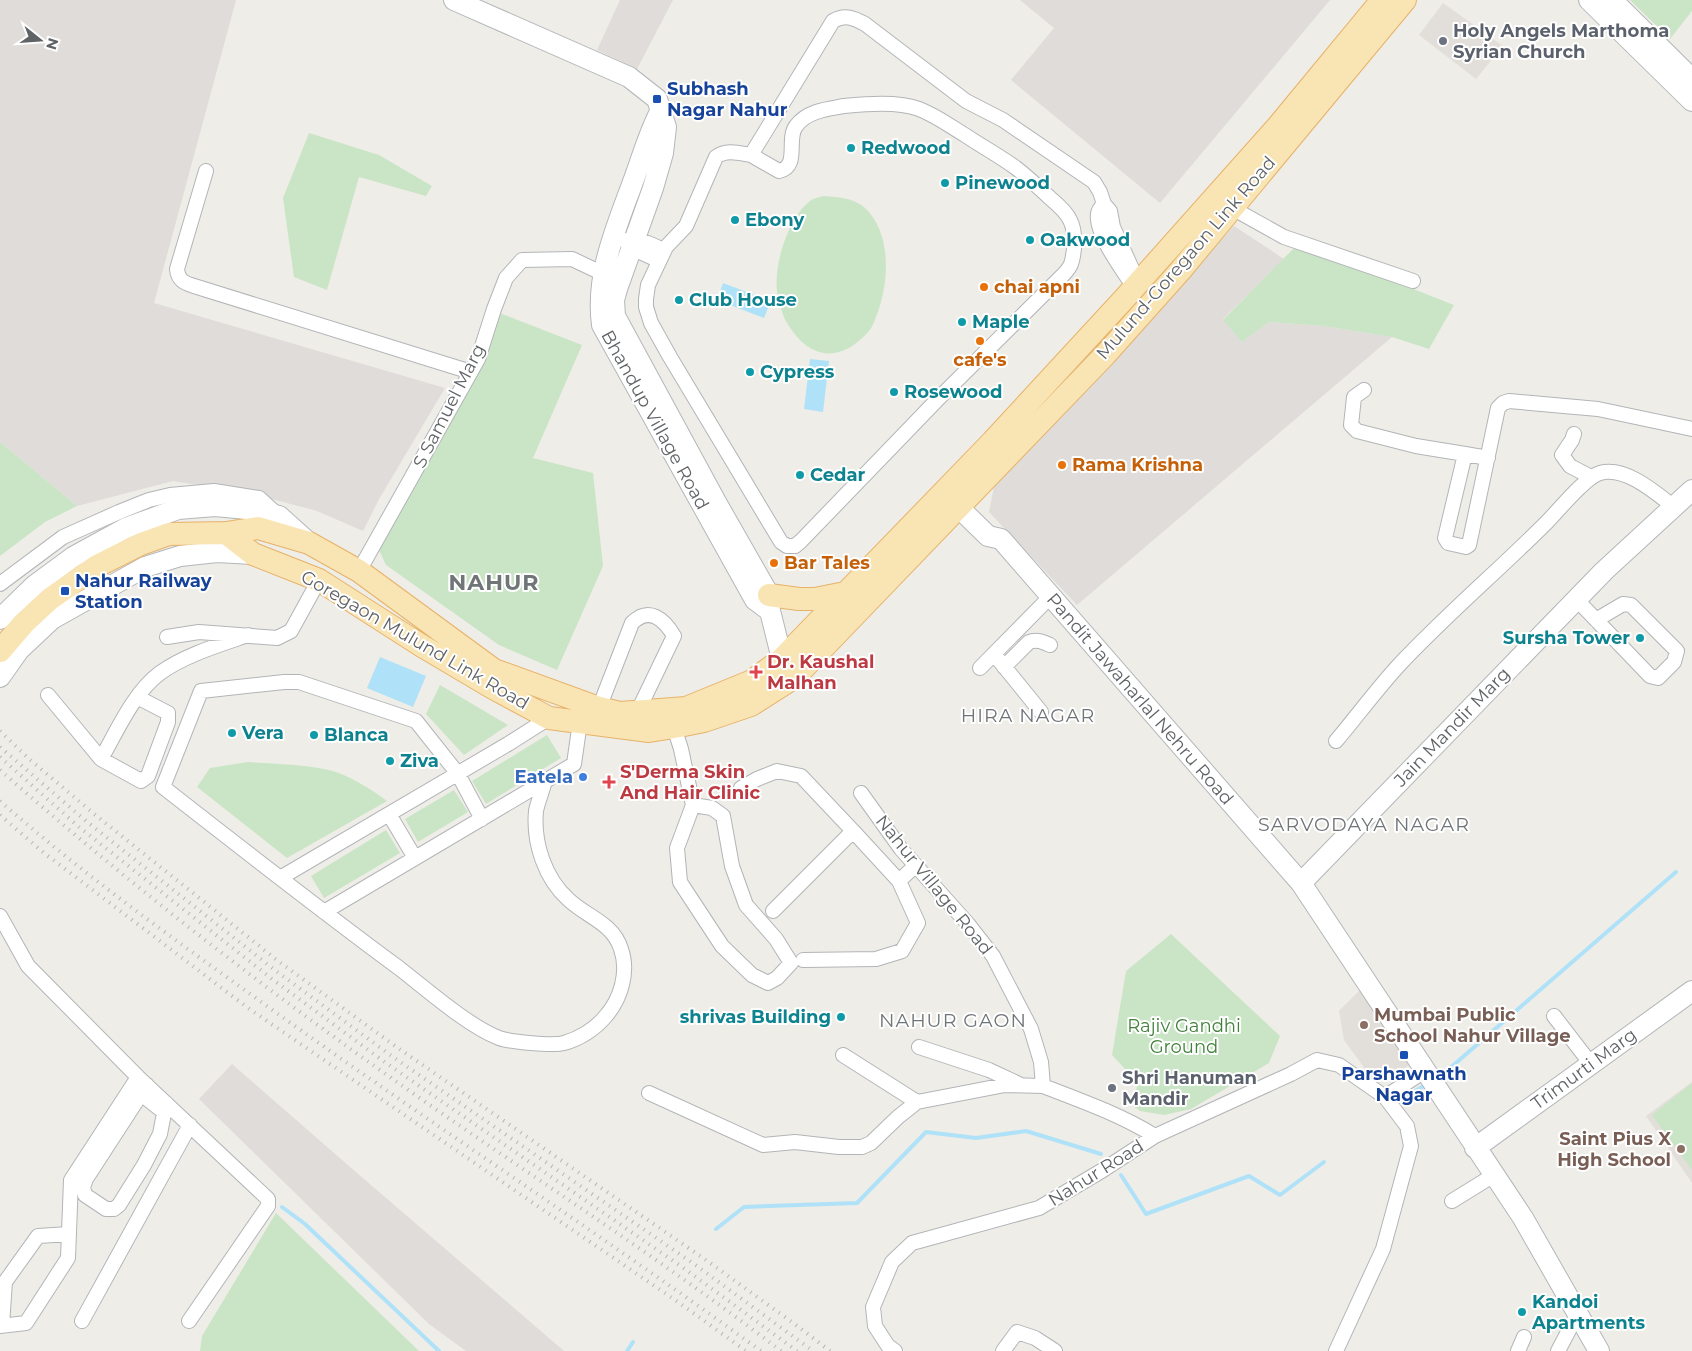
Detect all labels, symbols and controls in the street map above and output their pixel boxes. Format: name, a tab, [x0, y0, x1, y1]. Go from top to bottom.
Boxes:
north arrow	[15, 15, 65, 65]
place label: Holy Angels Marthoma Syrian Church	[1453, 20, 1669, 63]
marker: Holy Angels Marthoma Syrian Church	[1437, 35, 1449, 47]
text: N	[42, 36, 63, 52]
place label: Subhash Nagar Nahur	[667, 78, 788, 121]
marker: Subhash Nagar Nahur	[651, 93, 663, 105]
place label: Redwood	[861, 137, 951, 159]
marker: Redwood	[845, 142, 857, 154]
street label: Mulund-Goregaon Link Road	[1092, 152, 1280, 364]
place label: Pinewood	[955, 172, 1050, 194]
marker: Pinewood	[939, 177, 951, 189]
place label: Ebony	[745, 209, 805, 231]
marker: Ebony	[729, 214, 741, 226]
place label: Oakwood	[1040, 229, 1130, 251]
marker: Oakwood	[1024, 234, 1036, 246]
place label: chai apni	[994, 276, 1080, 298]
marker: chai apni	[978, 281, 990, 293]
place label: Club House	[689, 289, 797, 311]
marker: Club House	[673, 294, 685, 306]
place label: Maple	[972, 311, 1030, 333]
marker: Maple	[956, 316, 968, 328]
street label: Bhandup Village Road	[596, 326, 714, 514]
marker: cafe's	[974, 335, 986, 347]
street label: S Samuel Marg	[408, 340, 490, 472]
place label: cafe's	[953, 349, 1007, 371]
place label: Cypress	[760, 361, 835, 383]
marker: Cypress	[744, 366, 756, 378]
place label: Rosewood	[904, 381, 1002, 403]
marker: Rosewood	[888, 386, 900, 398]
place label: Rama Krishna	[1072, 454, 1203, 476]
marker: Rama Krishna	[1056, 459, 1068, 471]
place label: Cedar	[810, 464, 866, 486]
marker: Cedar	[794, 469, 806, 481]
place label: Bar Tales	[784, 552, 870, 574]
marker: Bar Tales	[768, 557, 780, 569]
street label: Goregaon Mulund Link Road	[297, 566, 533, 714]
district label: NAHUR	[449, 569, 539, 596]
place label: Nahur Railway Station	[75, 570, 212, 613]
marker: Nahur Railway Station	[59, 585, 71, 597]
street label: Pandit Jawaharlal Nehru Road	[1042, 589, 1238, 809]
place label: Sursha Tower	[1503, 627, 1630, 649]
marker: Sursha Tower	[1634, 632, 1646, 644]
place label: Dr. Kaushal Malhan	[767, 651, 874, 694]
street label: Jain Mandir Marg	[1389, 663, 1515, 792]
marker: Dr. Kaushal Malhan	[749, 665, 763, 679]
district label: HIRA NAGAR	[961, 704, 1095, 727]
place label: Vera	[241, 722, 284, 744]
place label: Blanca	[324, 724, 389, 746]
marker: Vera	[226, 727, 238, 739]
marker: Blanca	[308, 729, 320, 741]
place label: Ziva	[400, 750, 439, 772]
marker: Ziva	[384, 755, 396, 767]
place label: S'Derma Skin And Hair Clinic	[619, 761, 760, 804]
place label: Eatela	[514, 766, 573, 788]
marker: Eatela	[577, 771, 589, 783]
marker: S'Derma Skin And Hair Clinic	[602, 775, 616, 789]
street label: Nahur Village Road	[871, 811, 997, 959]
district label: SARVODAYA NAGAR	[1258, 813, 1470, 836]
place label: Mumbai Public School Nahur Village	[1374, 1004, 1571, 1047]
place label: shrivas Building	[680, 1006, 831, 1028]
district label: NAHUR GAON	[879, 1009, 1027, 1032]
marker: shrivas Building	[835, 1011, 847, 1023]
park label: Rajiv Gandhi Ground	[1127, 1015, 1241, 1058]
marker: Mumbai Public School Nahur Village	[1358, 1019, 1370, 1031]
street label: Trimurti Marg	[1527, 1023, 1641, 1115]
marker: Parshawnath Nagar	[1398, 1049, 1410, 1061]
place label: Parshawnath Nagar	[1341, 1063, 1467, 1106]
place label: Shri Hanuman Mandir	[1122, 1067, 1257, 1110]
marker: Shri Hanuman Mandir	[1106, 1082, 1118, 1094]
place label: Saint Pius X High School	[1557, 1128, 1671, 1171]
street label: Nahur Road	[1044, 1135, 1148, 1211]
marker: Saint Pius X High School	[1675, 1143, 1687, 1155]
place label: Kandoi Apartments	[1531, 1291, 1646, 1334]
marker: Kandoi Apartments	[1516, 1306, 1528, 1318]

